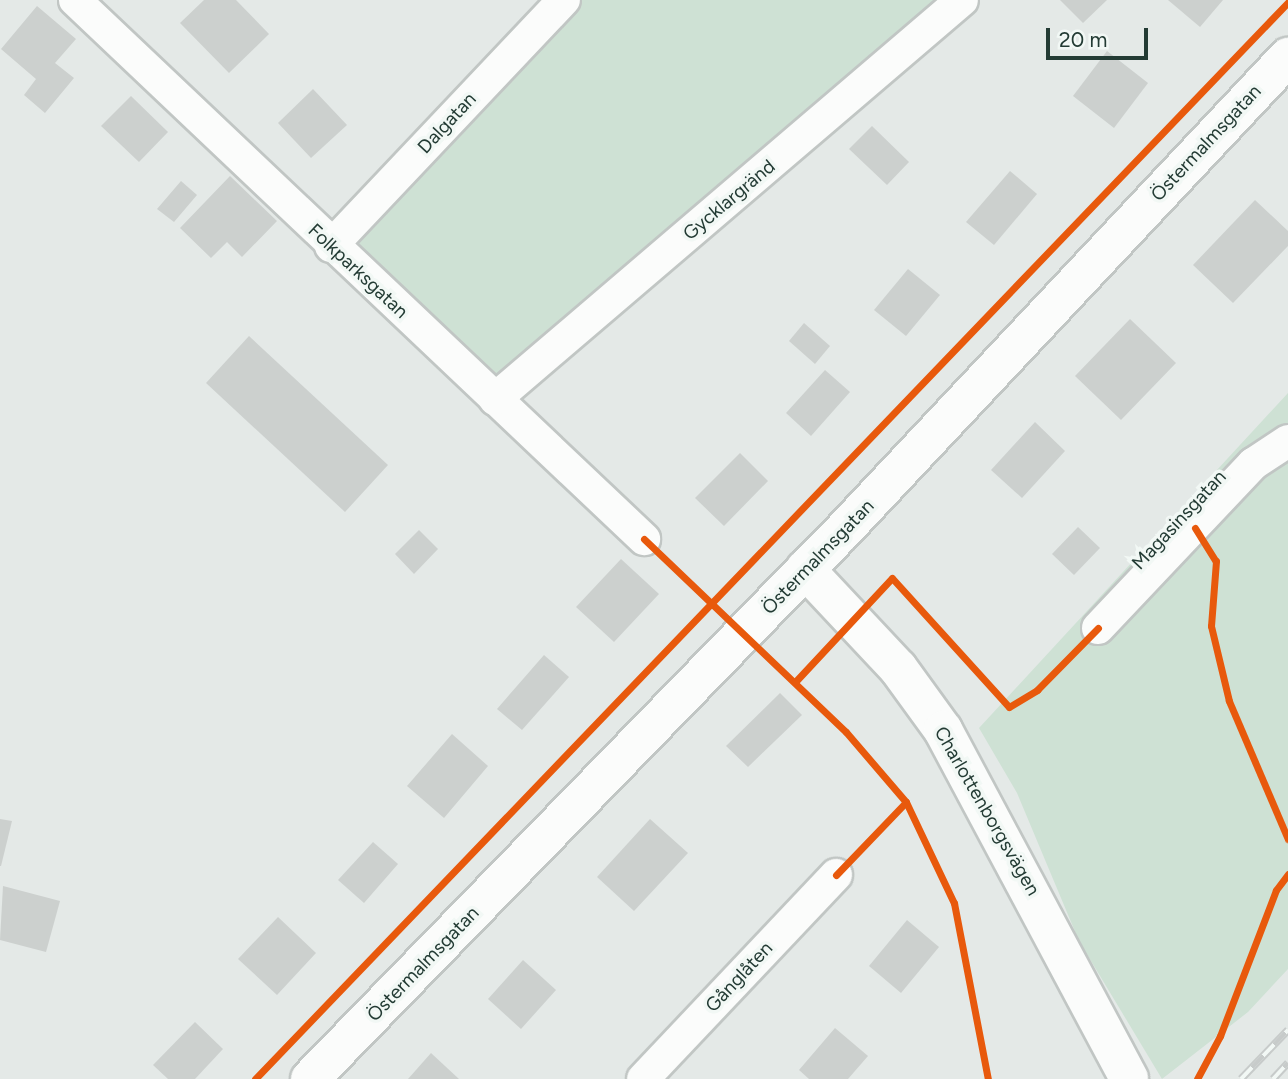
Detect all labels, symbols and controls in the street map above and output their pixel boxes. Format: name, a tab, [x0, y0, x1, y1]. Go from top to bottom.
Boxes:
scale bar	[1050, 14, 1152, 58]
text: 20 m	[1059, 27, 1107, 52]
street label: Östermalmsgatan	[1146, 80, 1266, 206]
street label: Dalgatan	[413, 88, 481, 158]
street label: Gycklargränd	[678, 155, 780, 245]
street label: Folkparksgatan	[303, 219, 413, 323]
street label: Magasinsgatan	[1127, 466, 1231, 574]
street label: Östermalmsgatan	[757, 495, 879, 619]
street label: Charlottenborgsvägen	[929, 723, 1045, 899]
street label: Östermalmsgatan	[362, 902, 484, 1026]
street label: Gånglåten	[701, 937, 777, 1017]

